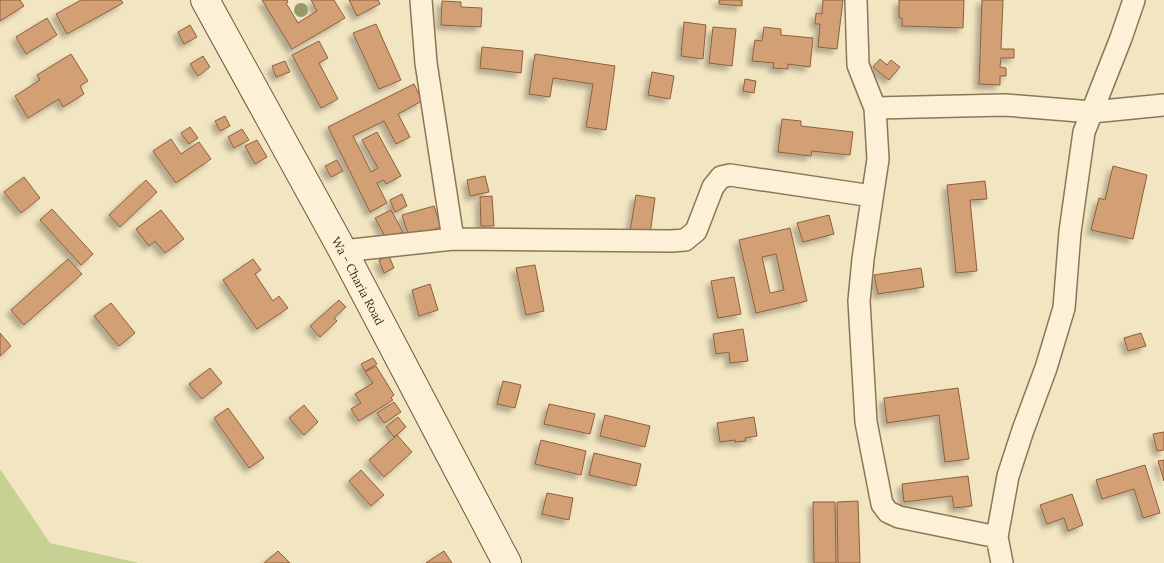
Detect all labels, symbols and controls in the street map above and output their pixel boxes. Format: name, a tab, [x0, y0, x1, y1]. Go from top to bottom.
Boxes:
street label: Wa - Charia Road	[329, 234, 388, 327]

